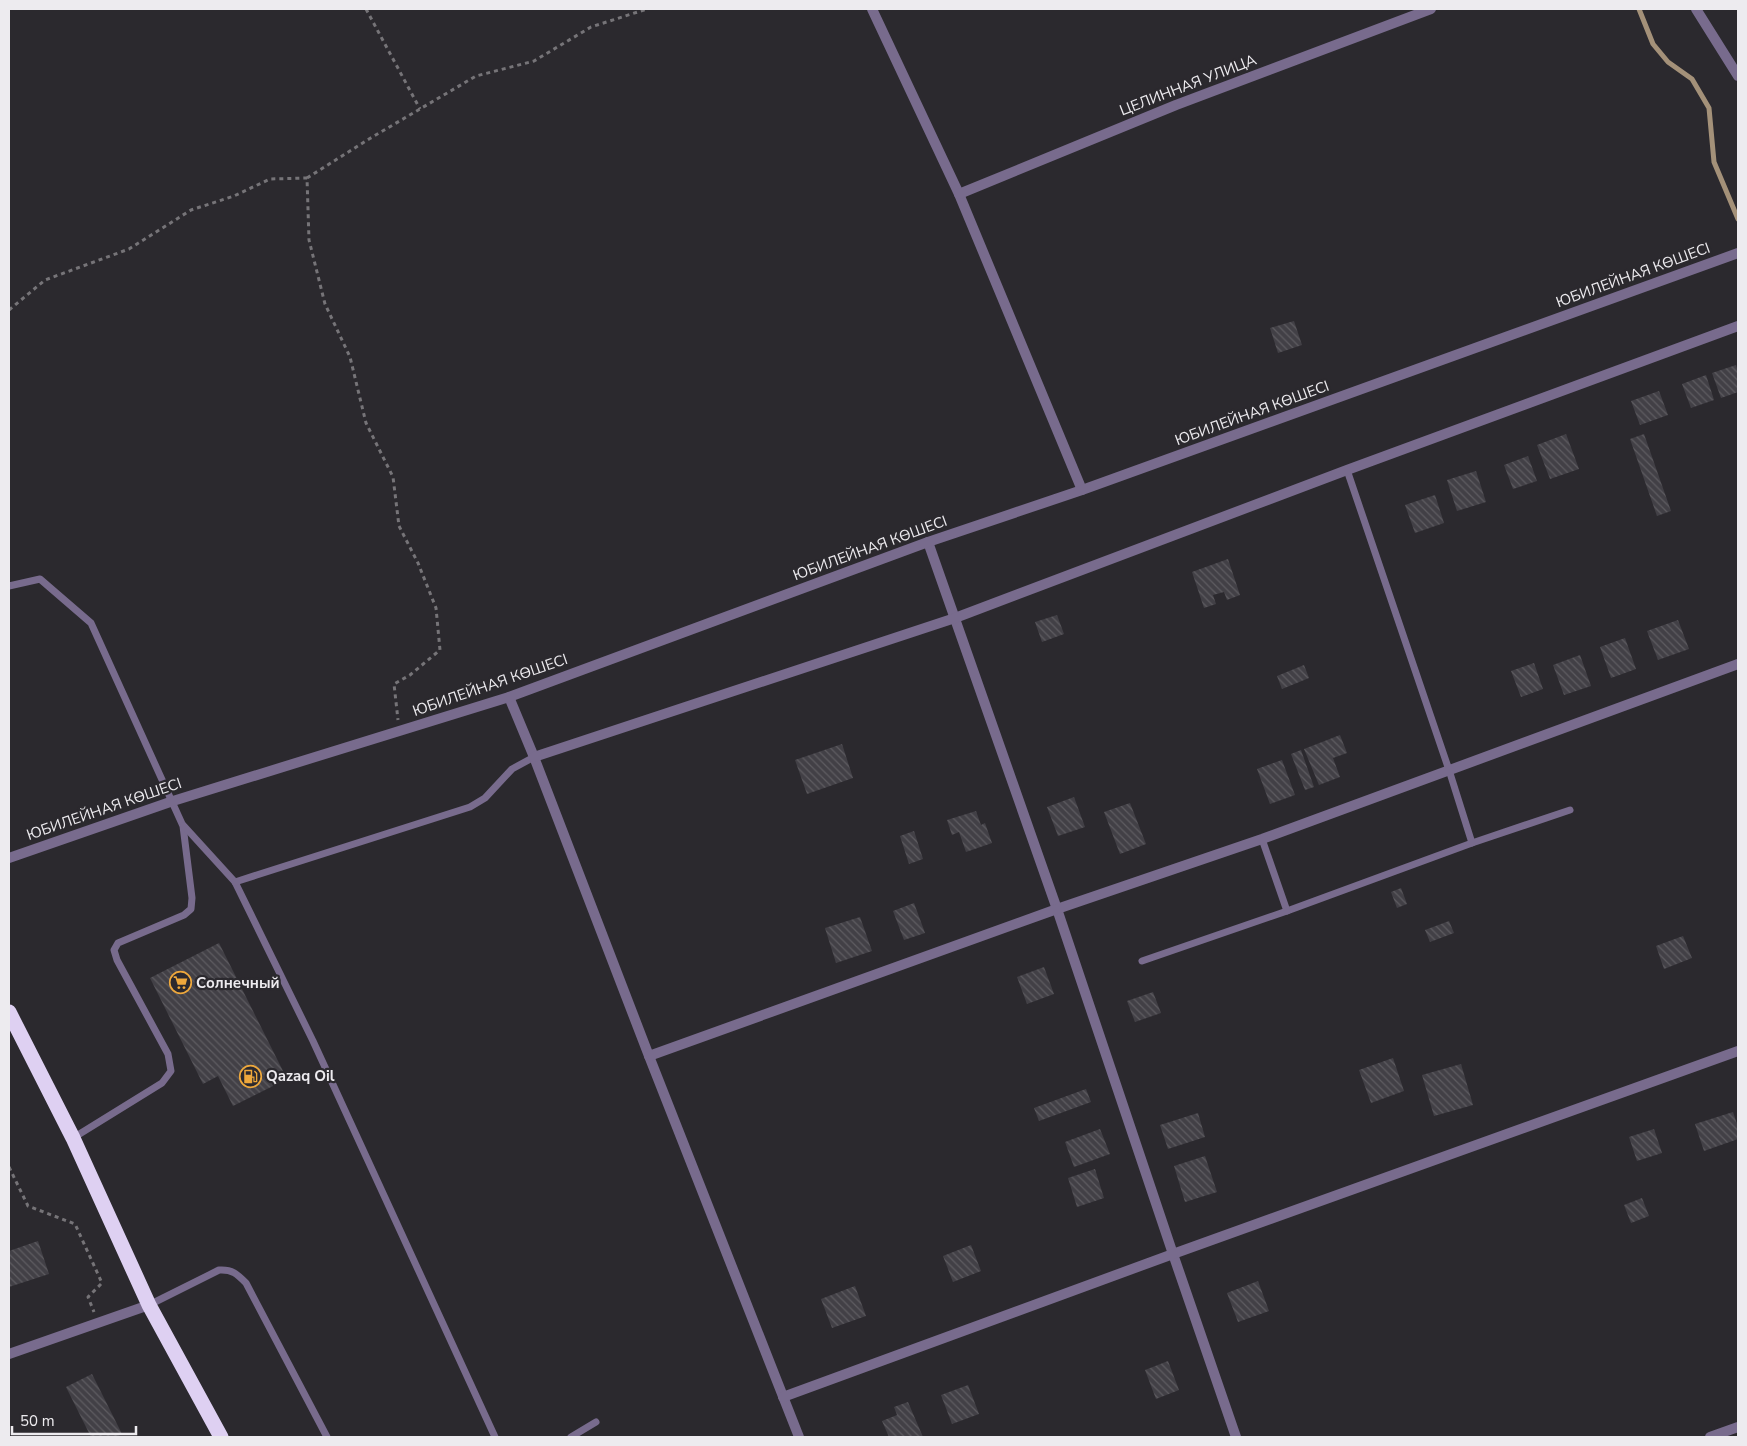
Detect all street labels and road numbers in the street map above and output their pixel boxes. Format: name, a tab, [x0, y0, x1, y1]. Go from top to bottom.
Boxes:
street label: ЦЕЛИННАЯ УЛИЦА	[1117, 50, 1259, 120]
street label: ЮБИЛЕЙНАЯ КӨШЕСІ	[1553, 238, 1713, 312]
street label: ЮБИЛЕЙНАЯ КӨШЕСІ	[1172, 376, 1332, 450]
street label: ЮБИЛЕЙНАЯ КӨШЕСІ	[790, 511, 950, 585]
street label: ЮБИЛЕЙНАЯ КӨШЕСІ	[410, 649, 570, 721]
street label: ЮБИЛЕЙНАЯ КӨШЕСІ	[24, 773, 184, 845]

